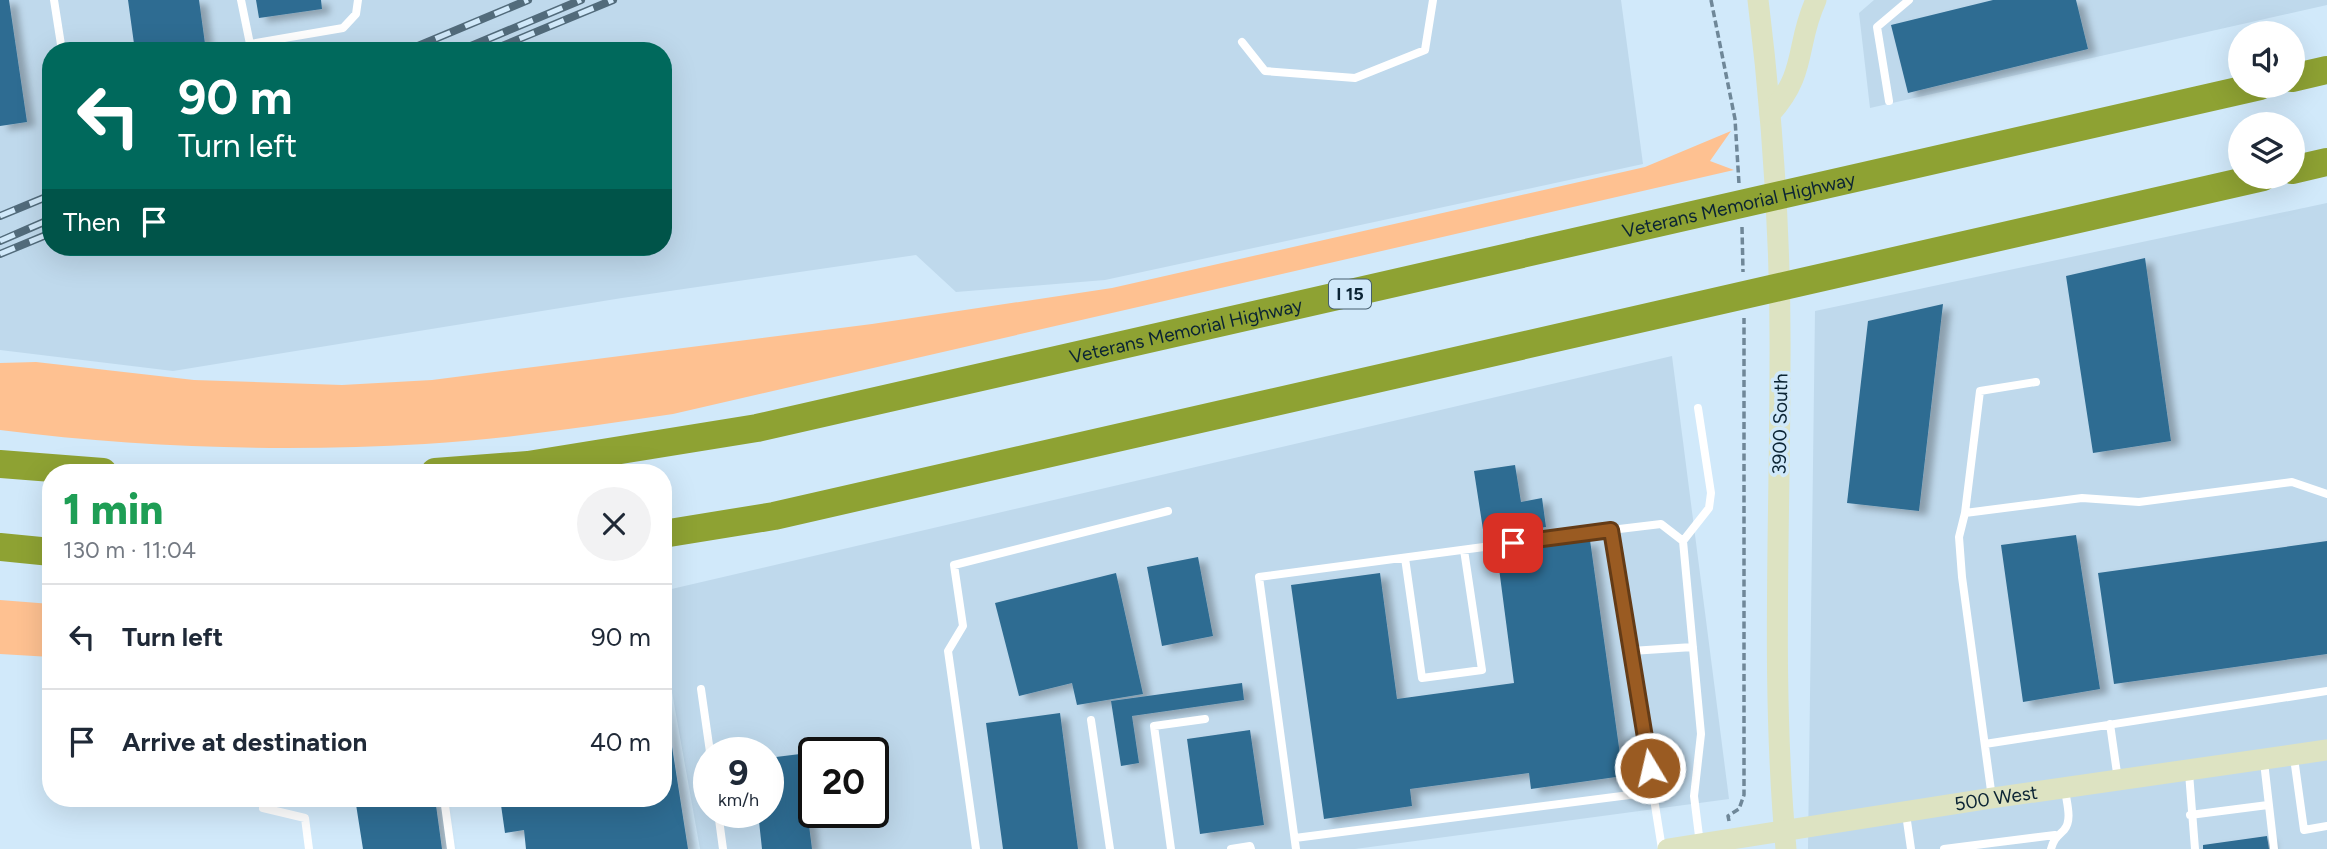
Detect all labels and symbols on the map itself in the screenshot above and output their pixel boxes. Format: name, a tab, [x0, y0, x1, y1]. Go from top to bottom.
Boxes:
street label: Veterans Memorial Highway	[1620, 167, 1857, 242]
road number: I 15	[1329, 280, 1371, 308]
street label: Veterans Memorial Highway	[1067, 293, 1305, 368]
street label: 3900 South	[1768, 373, 1792, 475]
pin	[1483, 513, 1543, 573]
position arrow	[1613, 731, 1687, 805]
speed limit sign: 20	[798, 737, 889, 828]
street label: 500 West	[1953, 780, 2039, 815]

